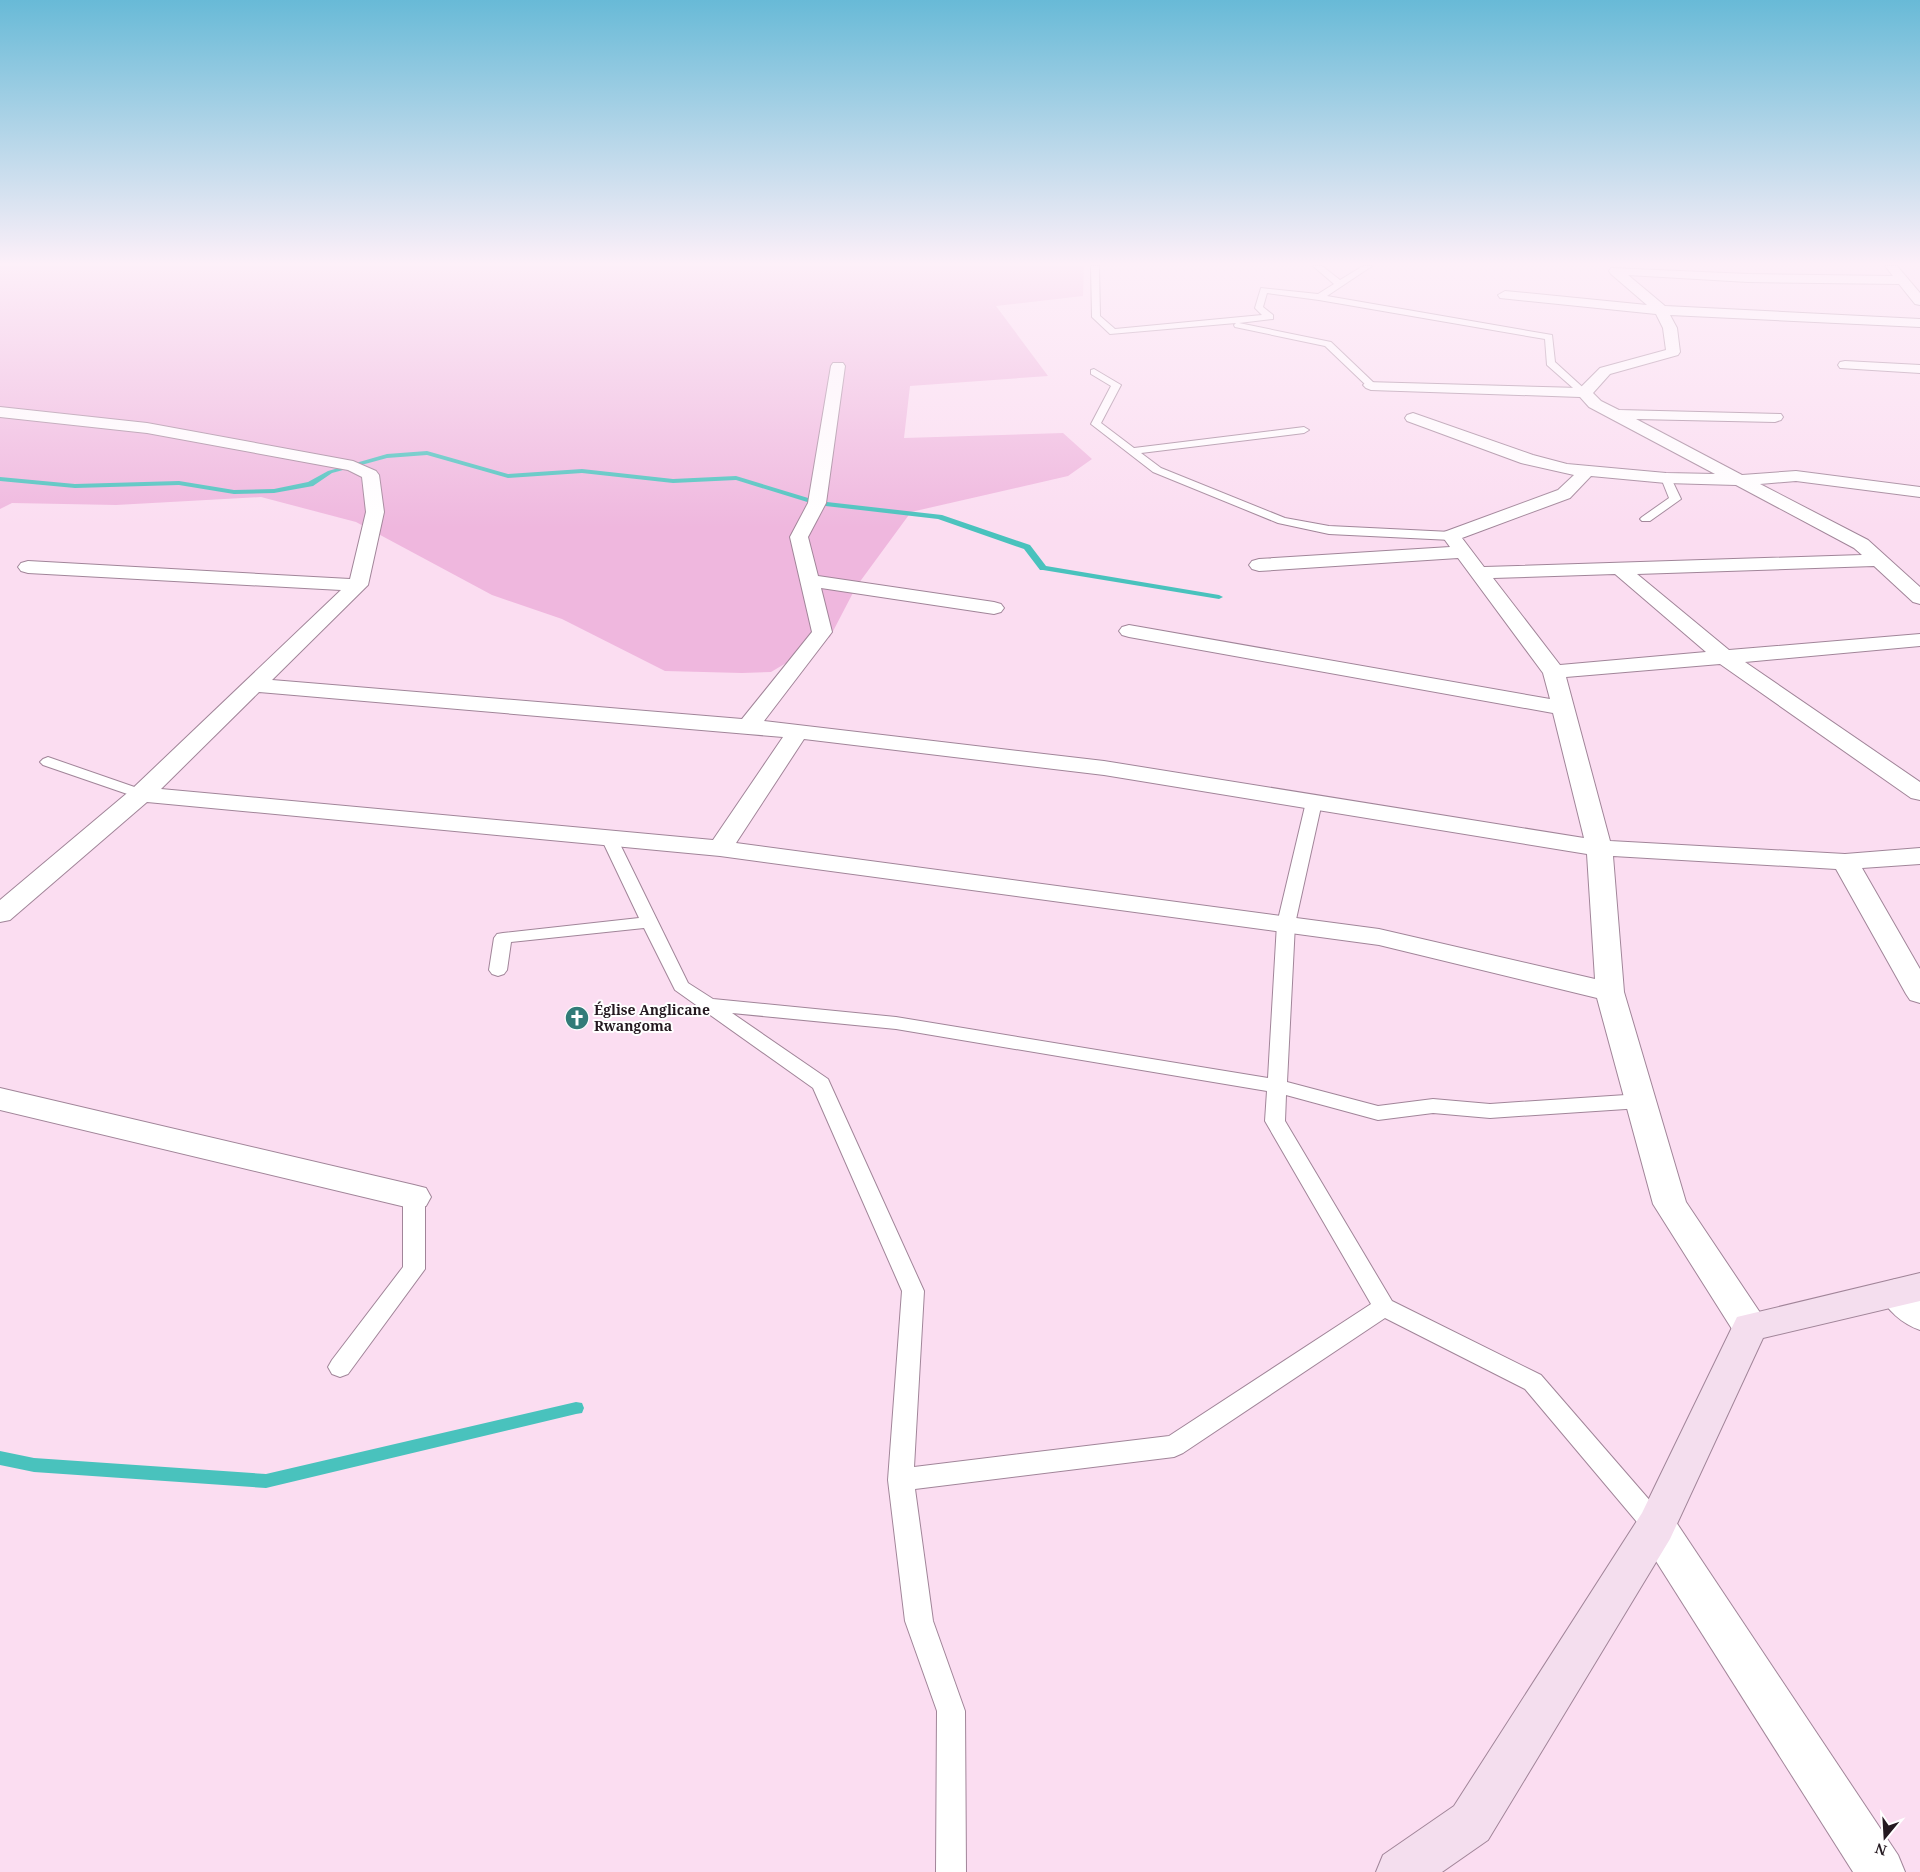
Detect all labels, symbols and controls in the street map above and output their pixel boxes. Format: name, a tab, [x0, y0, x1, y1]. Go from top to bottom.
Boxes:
place label: Église Anglicane Rwangoma	[594, 1000, 710, 1035]
church icon: Église Anglicane Rwangoma	[564, 1005, 590, 1031]
north arrow	[1860, 1812, 1910, 1862]
text: N	[1873, 1839, 1889, 1861]

